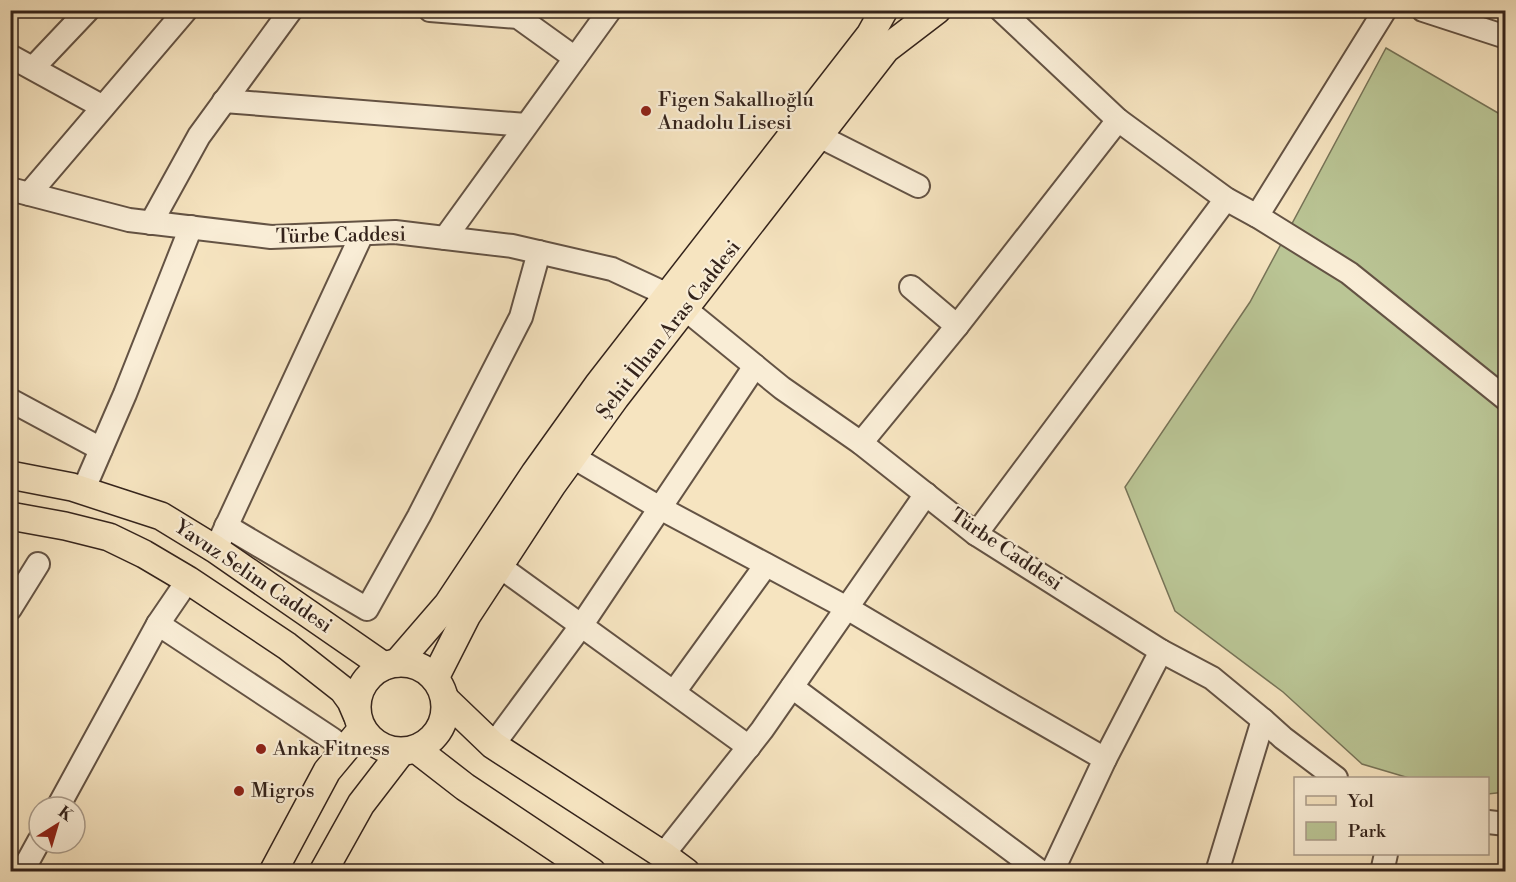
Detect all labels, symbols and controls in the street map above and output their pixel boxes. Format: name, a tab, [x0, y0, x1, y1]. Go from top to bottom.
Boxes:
place label: Figen Sakallıoğlu Anadolu Lisesi	[657, 88, 815, 136]
marker: Figen Sakallıoğlu Anadolu Lisesi	[639, 104, 653, 118]
street label: Türbe Caddesi	[276, 222, 407, 250]
street label: Şehit İlhan Aras Caddesi	[591, 235, 747, 424]
street label: Türbe Caddesi	[945, 503, 1067, 597]
street label: Yavuz Selim Caddesi	[169, 514, 337, 639]
place label: Anka Fitness	[272, 737, 390, 762]
marker: Anka Fitness	[254, 742, 268, 756]
legend	[1294, 777, 1489, 855]
place label: Migros	[251, 779, 315, 804]
marker: Migros	[232, 784, 246, 798]
text: Yol	[1347, 790, 1375, 813]
north arrow	[27, 795, 87, 855]
text: K	[54, 802, 77, 826]
text: Park	[1348, 820, 1387, 843]

